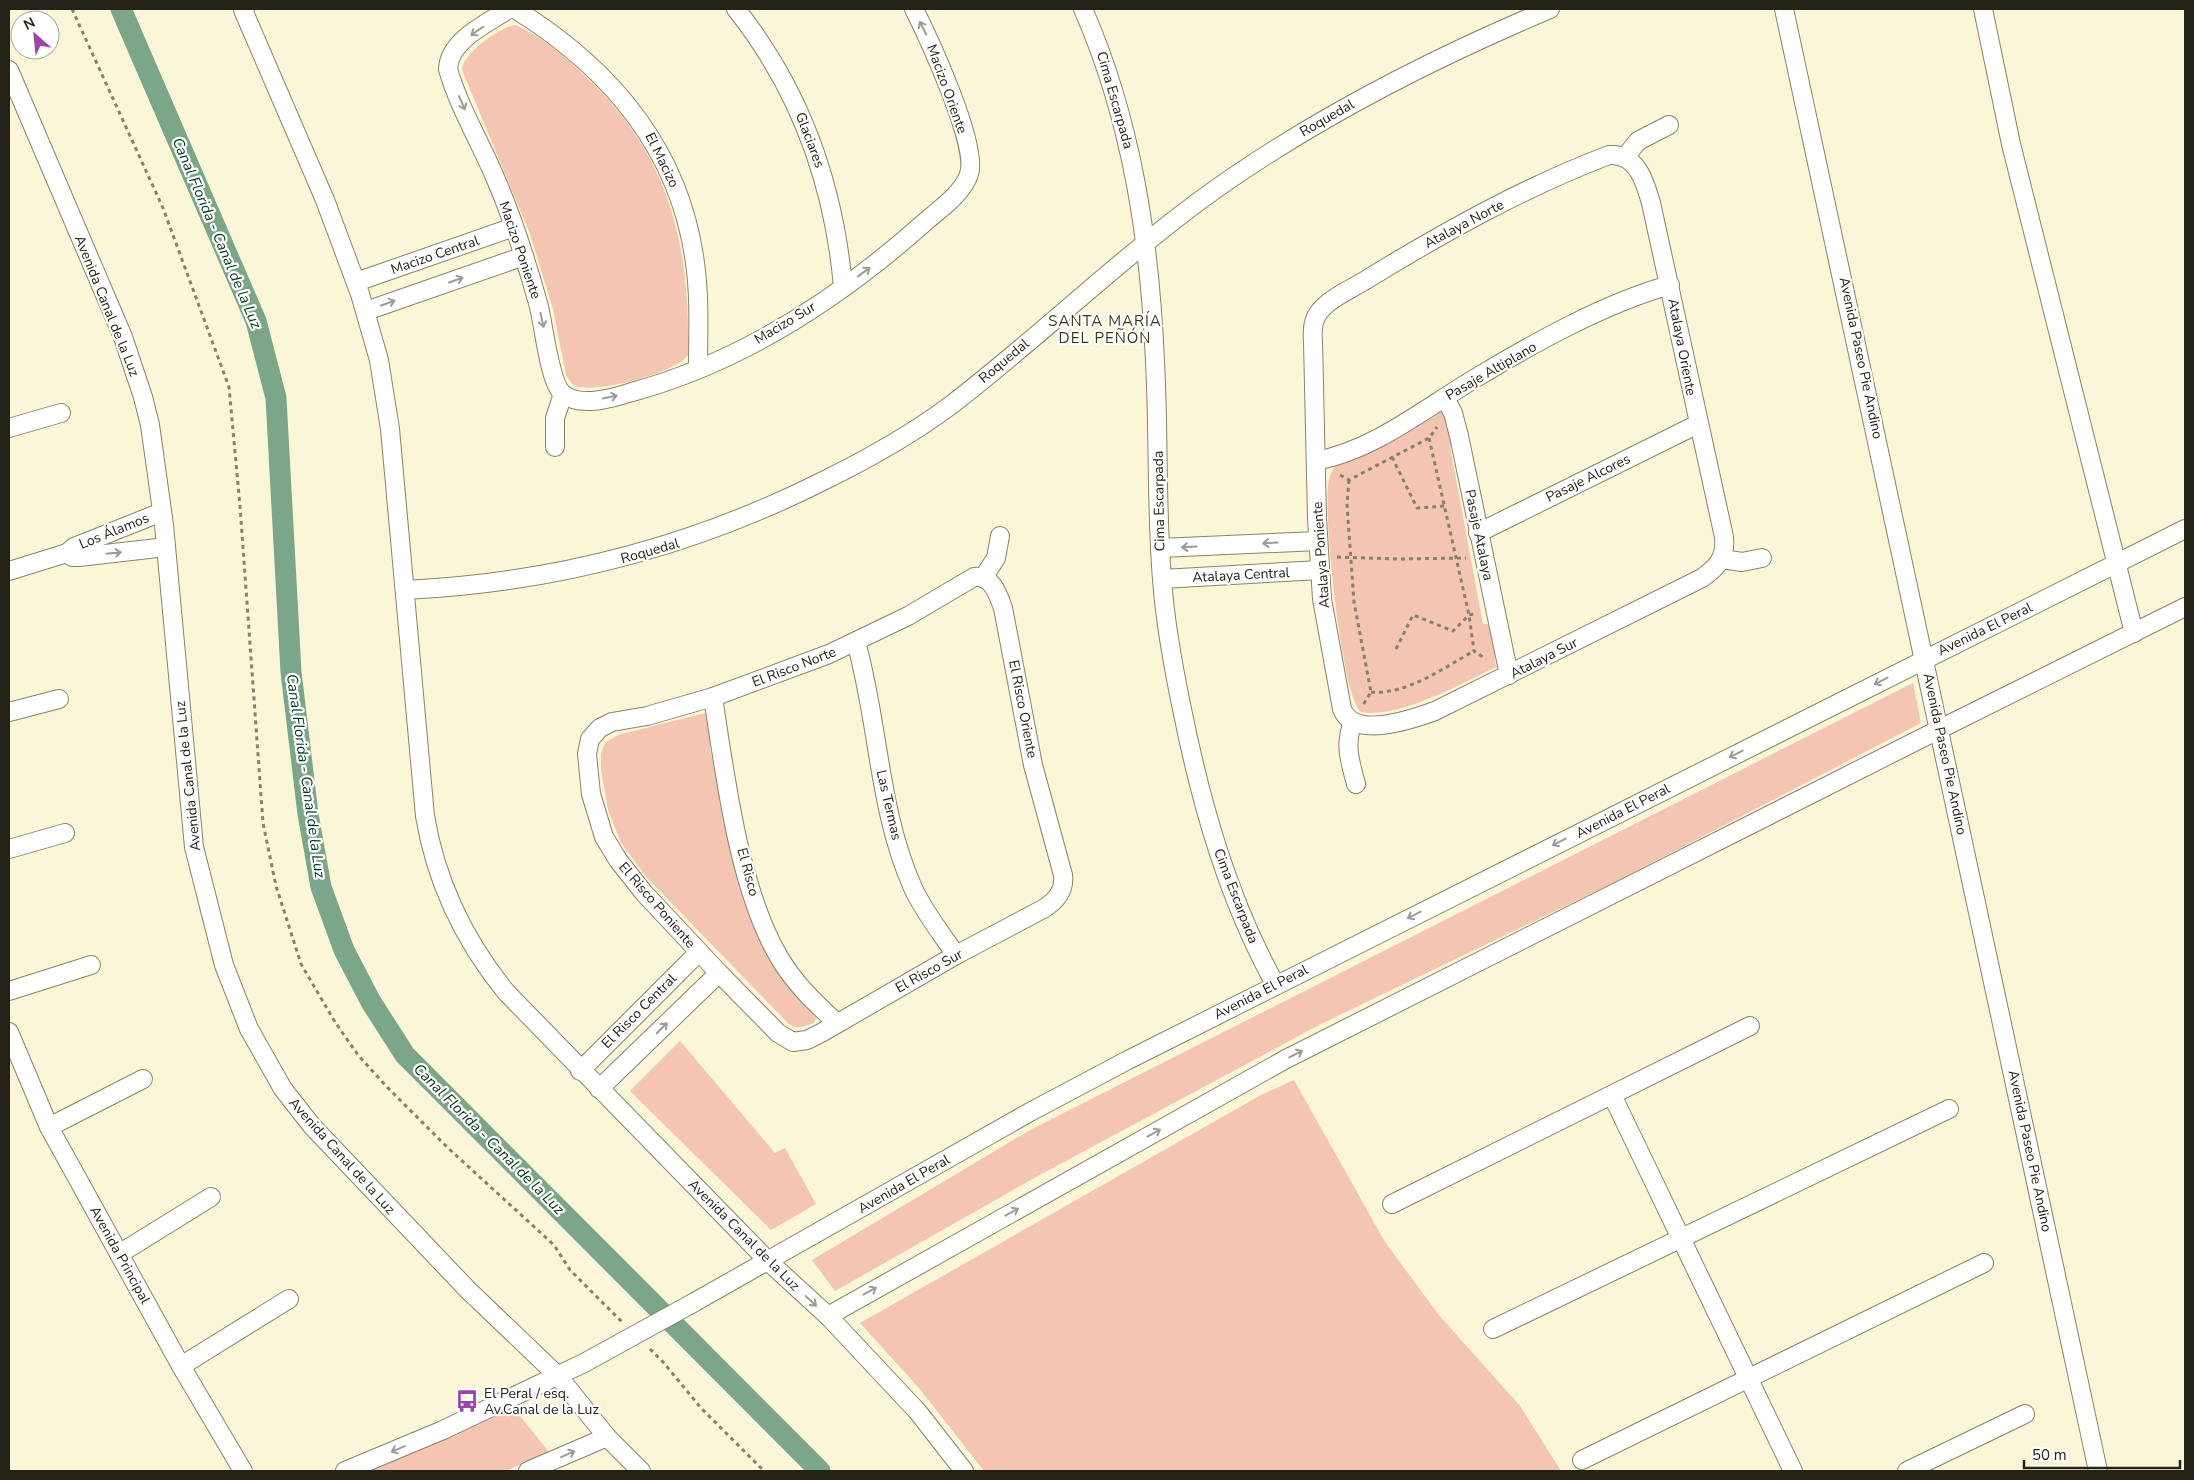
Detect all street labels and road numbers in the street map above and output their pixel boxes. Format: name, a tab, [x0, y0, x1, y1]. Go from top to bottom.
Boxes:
street label: Macizo Oriente	[922, 42, 972, 136]
street label: Cima Escarpada	[1092, 49, 1138, 151]
street label: Roquedal	[1296, 94, 1359, 141]
street label: Glaciares	[791, 110, 829, 171]
street label: El Macizo	[640, 129, 684, 191]
street label: Atalaya Norte	[1421, 195, 1507, 253]
street label: Macizo Poniente	[494, 199, 546, 301]
street label: Macizo Central	[388, 231, 483, 279]
street label: Avenida Canal de la Luz	[70, 233, 144, 380]
street label: Avenida Paseo Pie Andino	[1835, 275, 1887, 441]
street label: Macizo Sur	[751, 297, 819, 349]
street label: Atalaya Oriente	[1663, 297, 1701, 397]
street label: Roquedal	[975, 334, 1034, 388]
street label: Pasaje Altiplano	[1442, 337, 1540, 405]
street label: Pasaje Alcores	[1543, 449, 1634, 507]
street label: Cima Escarpada	[1149, 451, 1169, 551]
street label: Pasaje Atalaya	[1460, 488, 1498, 582]
street label: Atalaya Poniente	[1308, 501, 1334, 609]
street label: Los Álamos	[76, 508, 152, 554]
street label: Roquedal	[618, 533, 682, 568]
street label: Atalaya Central	[1192, 563, 1291, 587]
street label: Avenida El Peral	[1934, 597, 2036, 660]
street label: Atalaya Sur	[1507, 633, 1581, 683]
street label: El Risco Norte	[749, 642, 839, 692]
street label: El Risco Oriente	[1004, 658, 1042, 760]
street label: Avenida Paseo Pie Andino	[1919, 671, 1971, 837]
street label: Avenida Canal de la Luz	[171, 700, 205, 852]
street label: Las Termas	[872, 768, 906, 842]
street label: Avenida El Peral	[1573, 779, 1674, 843]
street label: El Risco	[732, 846, 764, 899]
street label: Cima Escarpada	[1209, 846, 1263, 946]
street label: El Risco Poniente	[614, 858, 700, 952]
street label: El Risco Sur	[892, 945, 966, 997]
street label: Avenida El Peral	[1211, 960, 1312, 1024]
street label: El Risco Central	[597, 969, 681, 1053]
street label: Avenida Paseo Pie Andino	[2004, 1068, 2056, 1234]
street label: Avenida Canal de la Luz	[285, 1094, 400, 1219]
street label: Avenida El Peral	[855, 1150, 954, 1218]
street label: Avenida Canal de la Luz	[684, 1175, 804, 1295]
street label: Avenida Principal	[85, 1203, 155, 1308]

